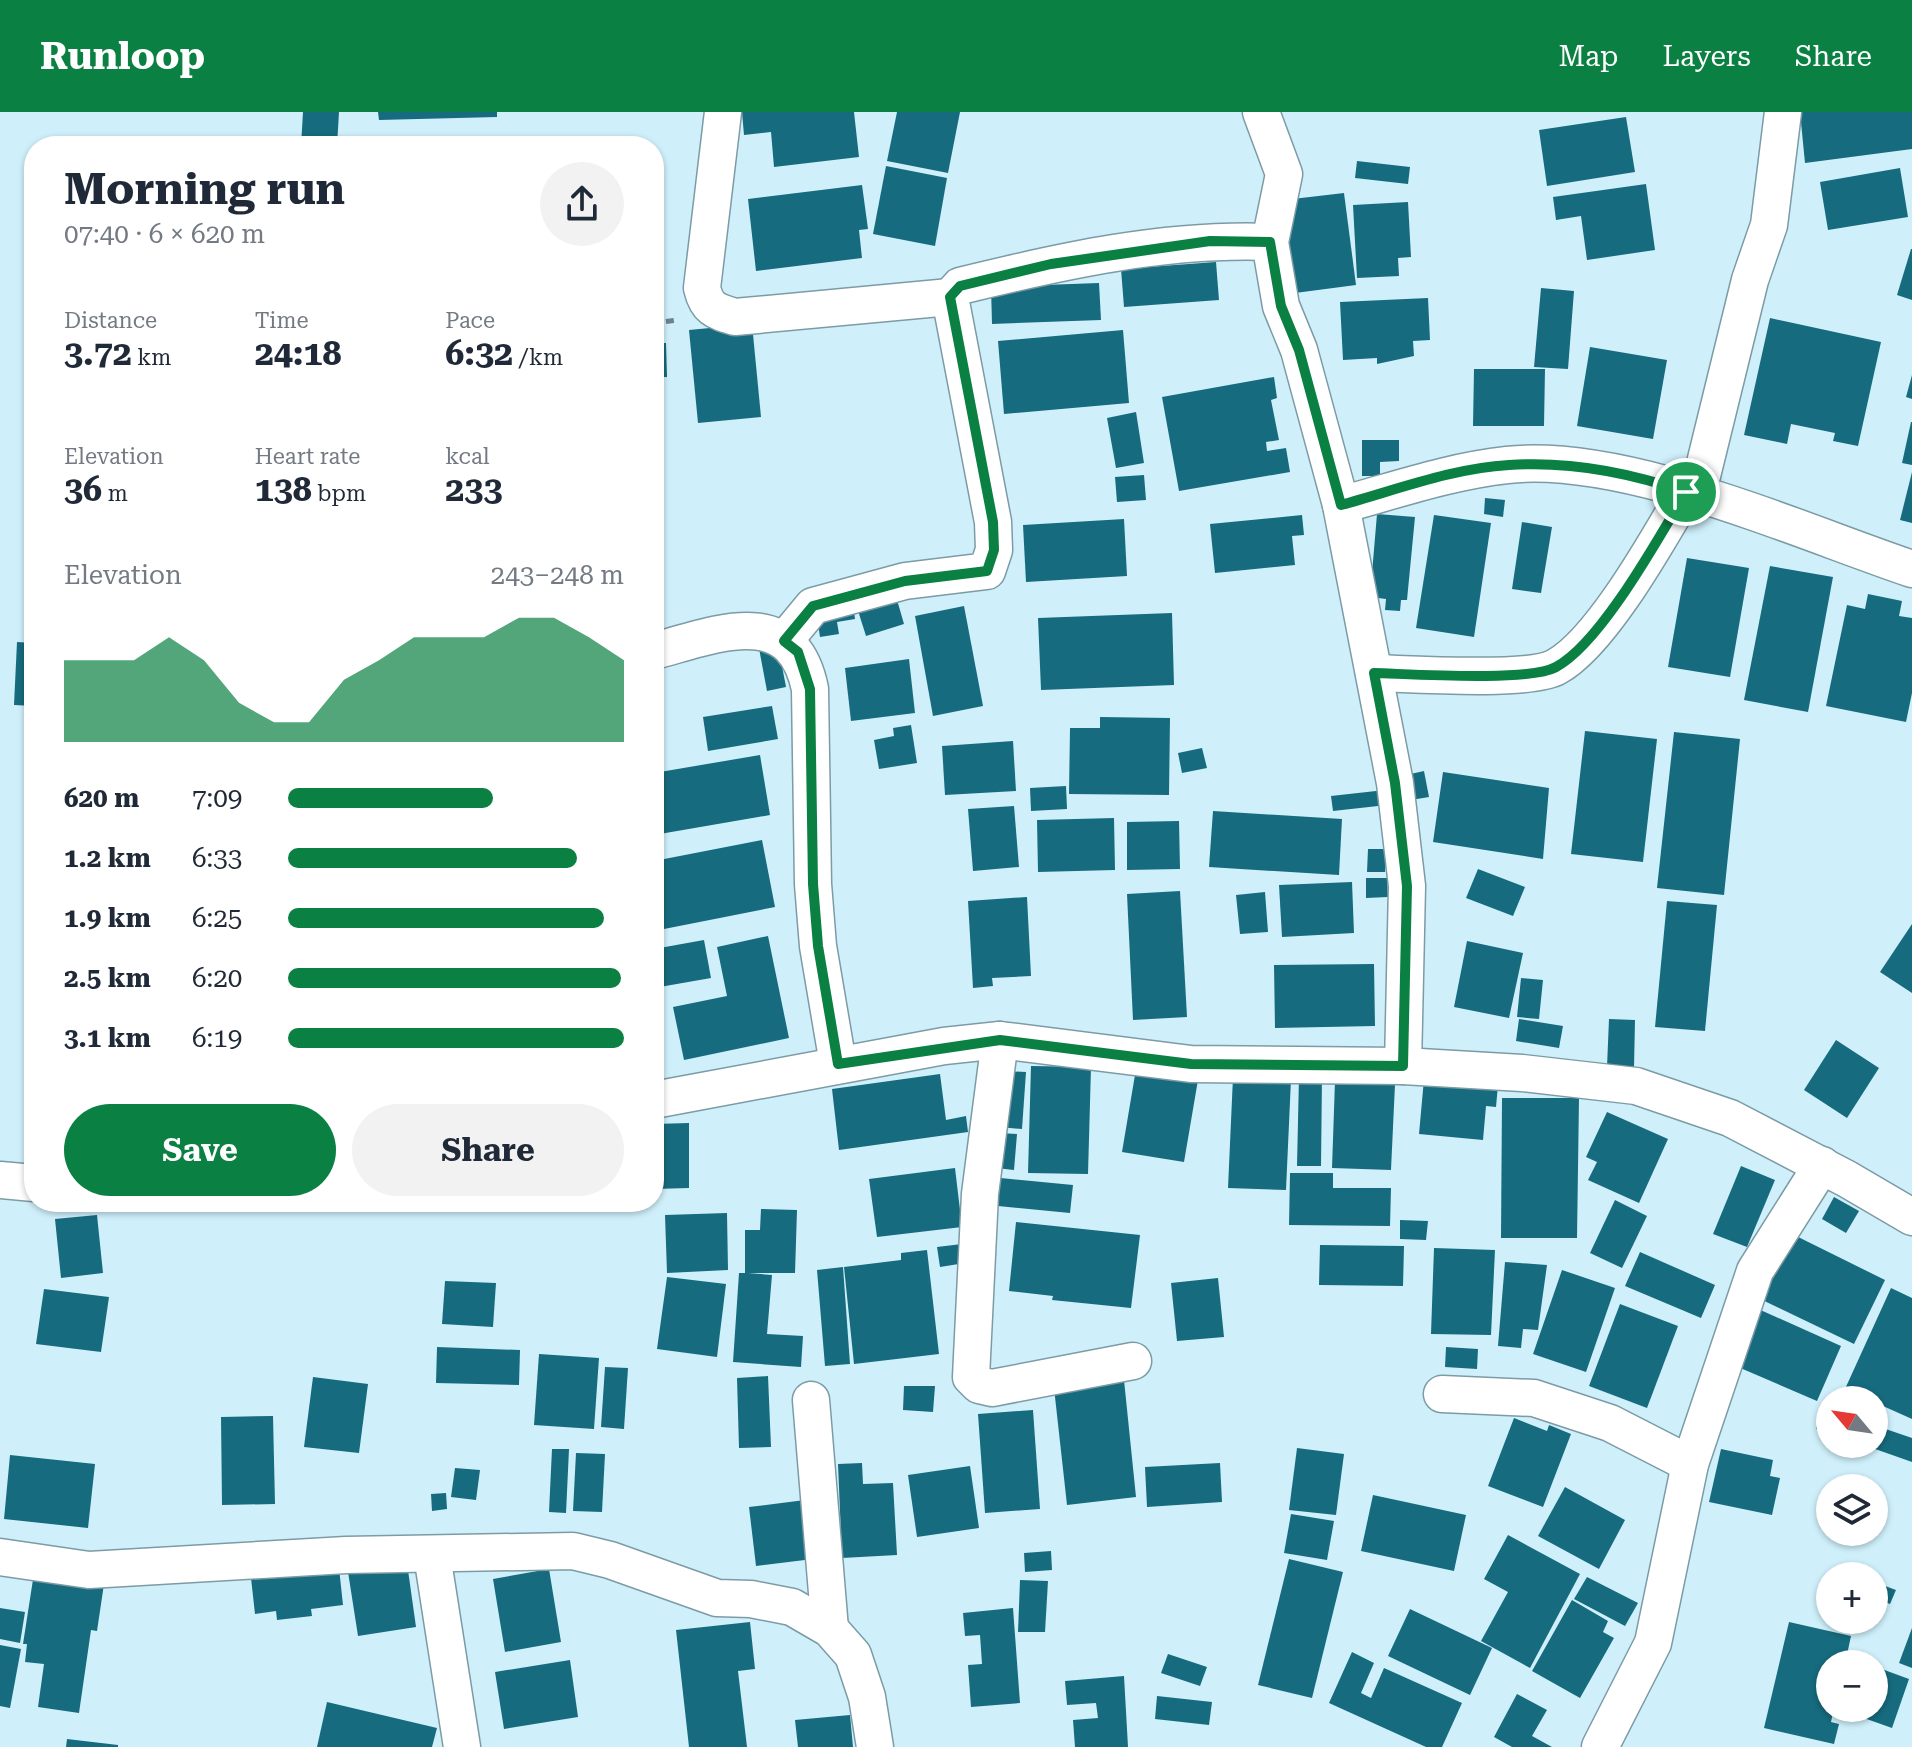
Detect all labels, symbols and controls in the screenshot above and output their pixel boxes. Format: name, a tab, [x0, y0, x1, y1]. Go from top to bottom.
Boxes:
text: Runloop	[40, 34, 205, 78]
text: Map	[1559, 40, 1618, 73]
text: Layers	[1662, 40, 1751, 73]
text: Share	[1795, 40, 1872, 73]
button: share	[540, 162, 624, 246]
text: Morning run	[64, 163, 345, 215]
text: 07:40 · 6 × 620 m	[64, 219, 265, 249]
text: Distance	[64, 308, 157, 333]
text: Time	[255, 308, 309, 333]
text: Pace	[445, 308, 495, 333]
text: 3.72	[64, 333, 132, 373]
text: 24:18	[255, 333, 341, 373]
text: 6:32	[445, 333, 513, 373]
text: km	[132, 345, 171, 370]
text: /km	[513, 345, 563, 370]
text: Elevation	[64, 444, 164, 469]
text: Heart rate	[255, 444, 360, 469]
text: kcal	[445, 444, 490, 469]
pin	[1652, 458, 1720, 526]
text: 36	[64, 469, 102, 509]
text: 138	[255, 469, 312, 509]
text: 233	[445, 469, 502, 509]
icon: arrive	[1664, 470, 1708, 514]
text: m	[102, 481, 128, 506]
text: bpm	[312, 481, 366, 506]
text: Elevation	[64, 560, 182, 590]
text: 243–248 m	[491, 560, 624, 590]
text: 620 m	[64, 783, 139, 813]
text: 7:09	[192, 783, 242, 813]
text: 1.2 km	[64, 843, 151, 873]
text: 6:33	[192, 843, 242, 873]
text: 1.9 km	[64, 903, 151, 933]
text: 6:25	[192, 903, 242, 933]
text: 2.5 km	[64, 963, 151, 993]
text: 6:20	[192, 963, 242, 993]
text: 3.1 km	[64, 1023, 151, 1053]
text: 6:19	[192, 1023, 242, 1053]
button: Save	[64, 1104, 336, 1196]
button: Share	[352, 1104, 624, 1196]
north arrow	[1816, 1386, 1888, 1458]
map controls	[1816, 1386, 1888, 1722]
button: layers	[1816, 1474, 1888, 1546]
button: +	[1816, 1562, 1888, 1634]
button: −	[1816, 1650, 1888, 1722]

